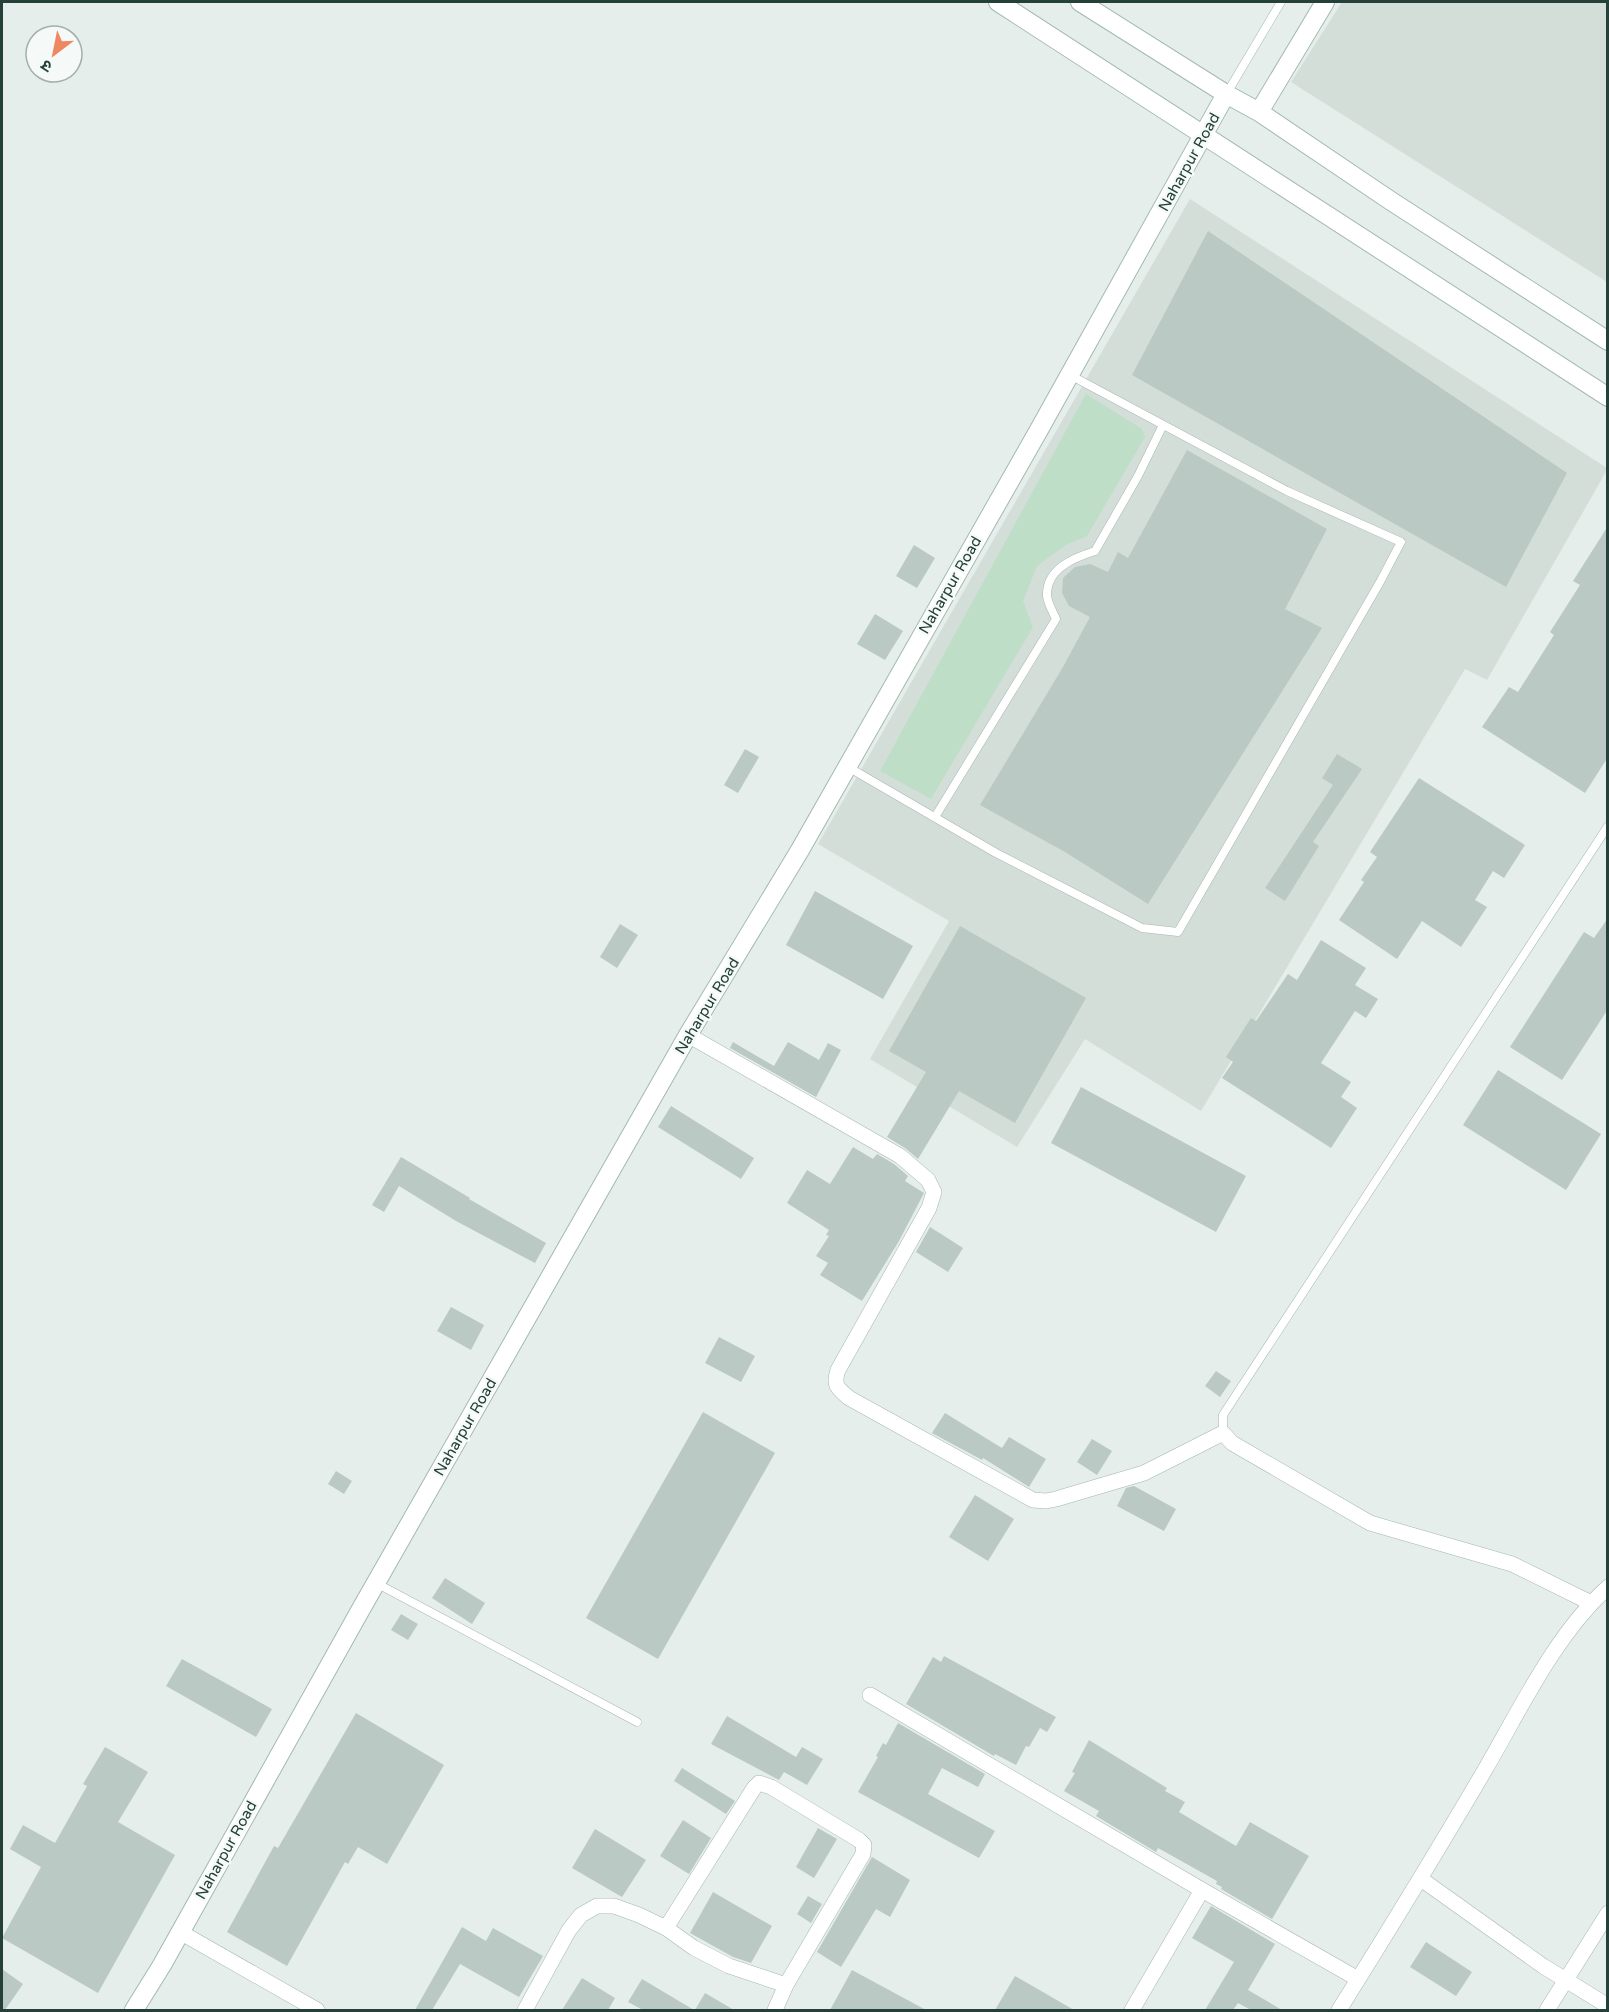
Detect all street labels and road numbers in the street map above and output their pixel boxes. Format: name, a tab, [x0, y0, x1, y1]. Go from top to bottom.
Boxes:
street label: Naharpur Road	[1155, 110, 1223, 214]
street label: Naharpur Road	[915, 533, 985, 637]
street label: Naharpur Road	[671, 954, 743, 1058]
street label: Naharpur Road	[430, 1375, 500, 1479]
street label: Naharpur Road	[192, 1798, 260, 1902]

